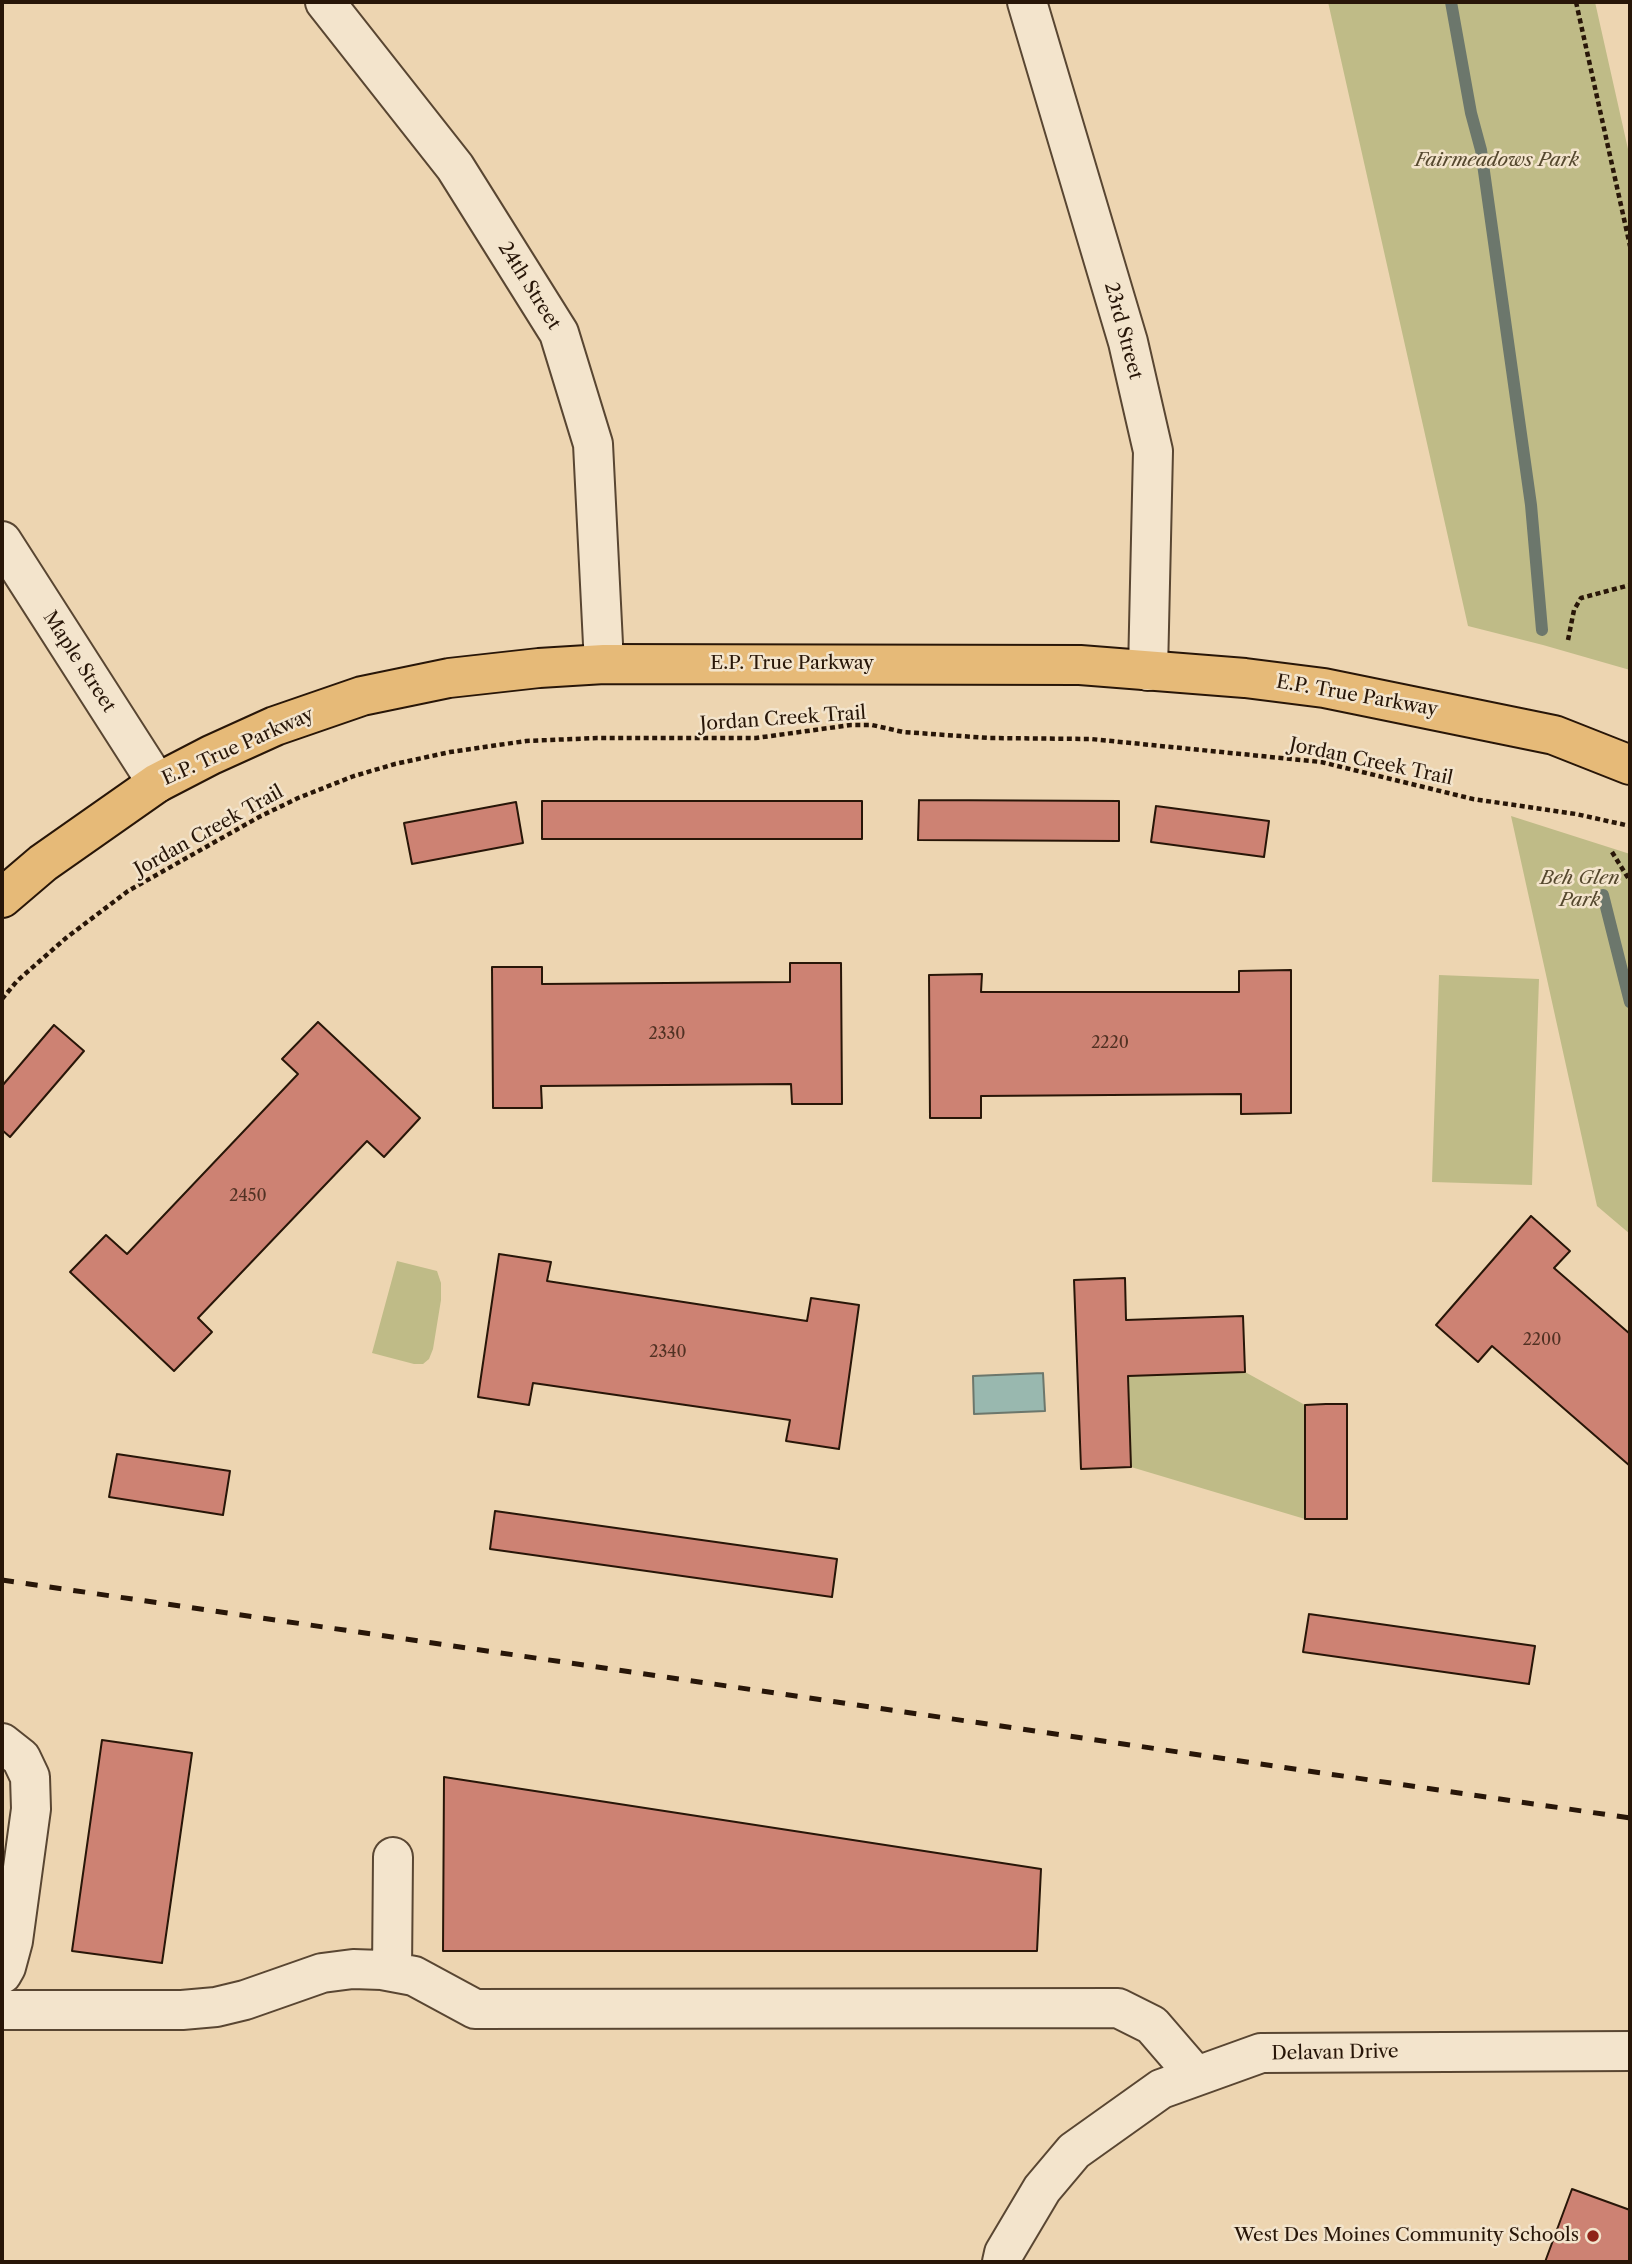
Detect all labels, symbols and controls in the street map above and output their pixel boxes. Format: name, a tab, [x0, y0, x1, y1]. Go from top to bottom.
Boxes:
park label: Fairmeadows Park	[1415, 150, 1579, 172]
street label: 24th Street	[493, 238, 565, 334]
street label: 23rd Street	[1099, 280, 1147, 382]
street label: Maple Street	[38, 607, 120, 717]
street label: E.P. True Parkway	[710, 653, 874, 675]
street label: E.P. True Parkway	[1274, 671, 1440, 721]
street label: Jordan Creek Trail	[699, 702, 867, 736]
street label: E.P. True Parkway	[159, 703, 317, 791]
street label: Jordan Creek Trail	[1287, 734, 1455, 790]
street label: Jordan Creek Trail	[131, 781, 287, 881]
park label: Beh Glen Park	[1540, 868, 1620, 912]
house number: 2330	[649, 1024, 685, 1044]
house number: 2220	[1091, 1033, 1129, 1053]
house number: 2450	[229, 1186, 267, 1206]
house number: 2200	[1523, 1330, 1561, 1350]
house number: 2340	[649, 1342, 687, 1362]
street label: Delavan Drive	[1271, 2040, 1399, 2066]
place label: West Des Moines Community Schools	[1234, 2225, 1579, 2247]
marker: West Des Moines Community Schools	[1585, 2228, 1601, 2244]

